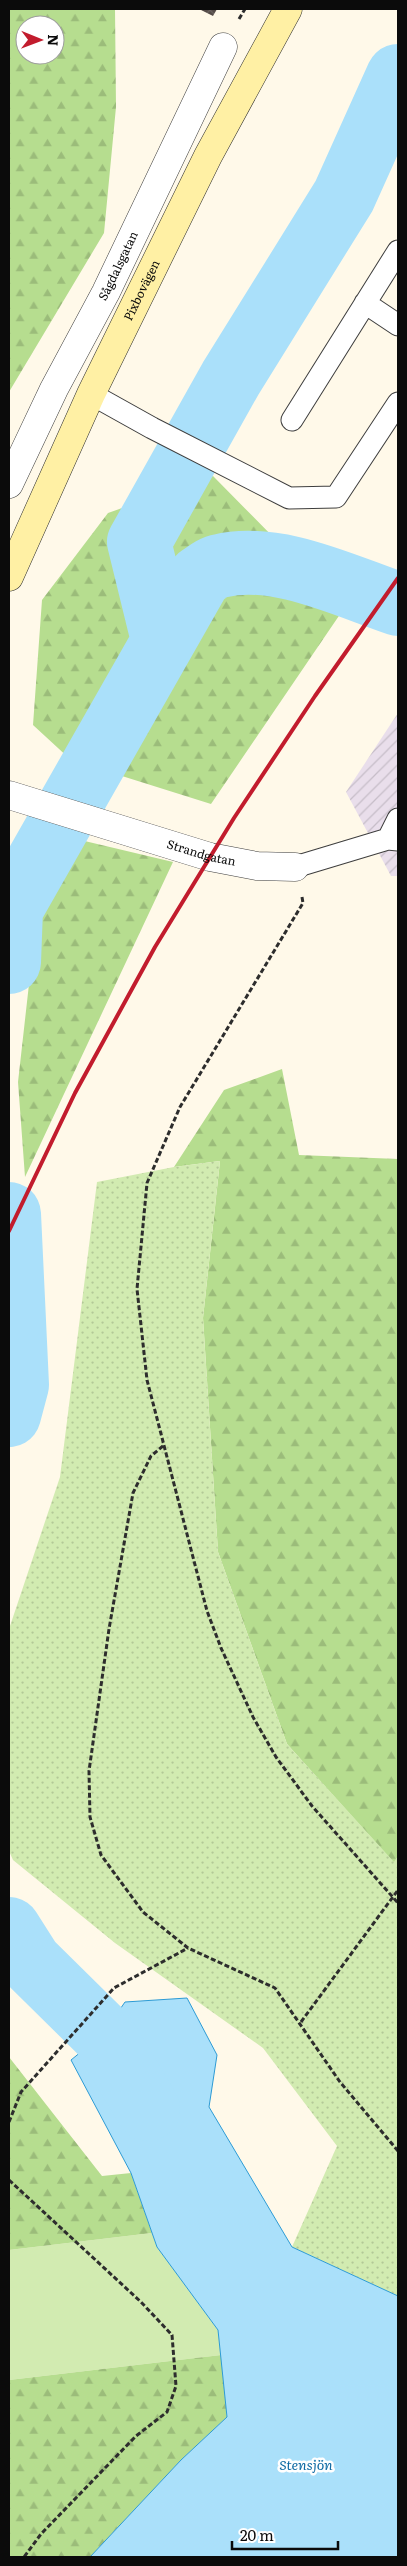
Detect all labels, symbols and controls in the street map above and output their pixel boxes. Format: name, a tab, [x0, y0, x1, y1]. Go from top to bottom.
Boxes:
north arrow	[15, 15, 65, 65]
text: N	[44, 34, 64, 47]
street label: Sågdalsgatan	[93, 228, 142, 303]
street label: Pixbovägen	[118, 256, 164, 324]
street label: Strandgatan	[165, 834, 237, 870]
water label: Stensjön	[279, 2454, 333, 2474]
scale bar	[232, 2518, 338, 2550]
text: 20 m	[240, 2523, 274, 2546]

